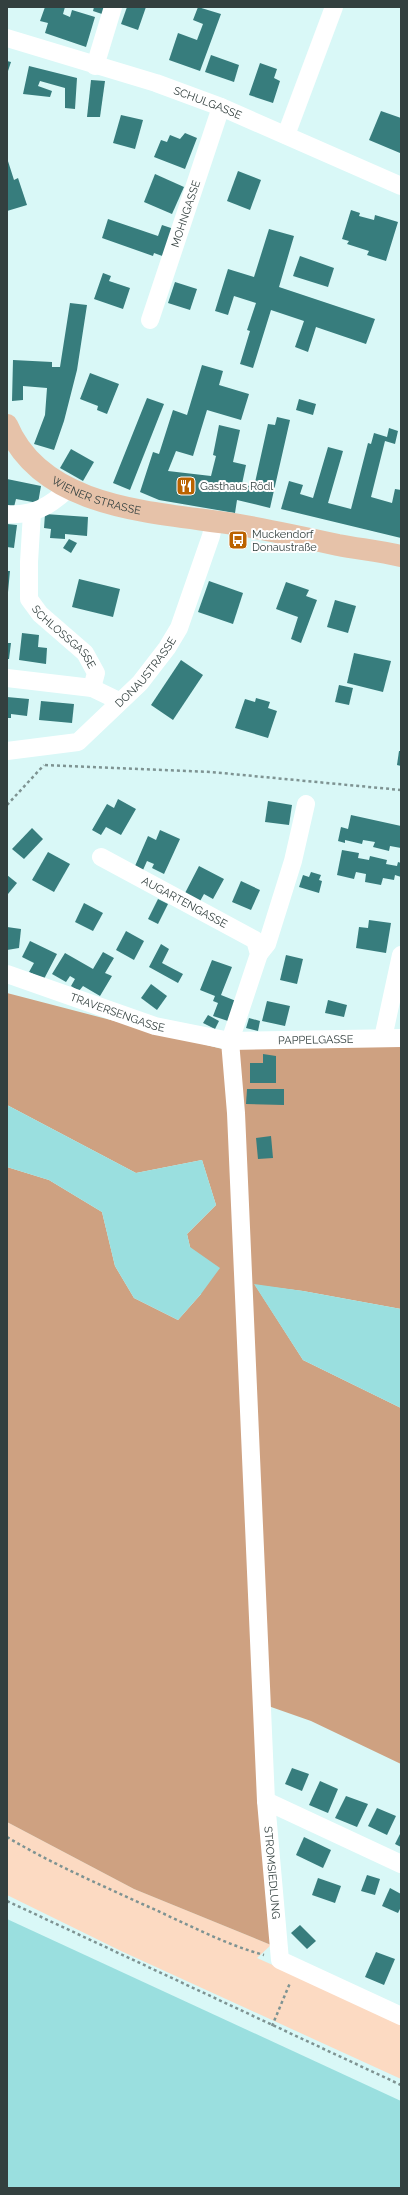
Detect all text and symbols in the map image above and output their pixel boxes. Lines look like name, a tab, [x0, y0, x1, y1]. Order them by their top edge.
street label: SCHULGASSE	[172, 84, 244, 122]
street label: MOHNGASSE	[168, 178, 203, 249]
street label: WIENER STRASSE	[49, 474, 142, 517]
restaurant icon: Gasthaus Rödl	[175, 475, 197, 497]
place label: Gasthaus Rödl	[200, 480, 273, 493]
place label: Muckendorf Donaustraße	[252, 528, 317, 554]
bus stop icon: Muckendorf Donaustraße	[227, 529, 249, 551]
street label: SCHLOSSGASSE	[29, 603, 99, 671]
street label: DONAUSTRASSE	[112, 634, 179, 710]
street label: AUGARTENGASSE	[140, 874, 230, 930]
street label: TRAVERSENGASSE	[68, 990, 166, 1034]
street label: PAPPELGASSE	[278, 1032, 354, 1047]
street label: STROMSIEDLUNG	[262, 1826, 283, 1920]

